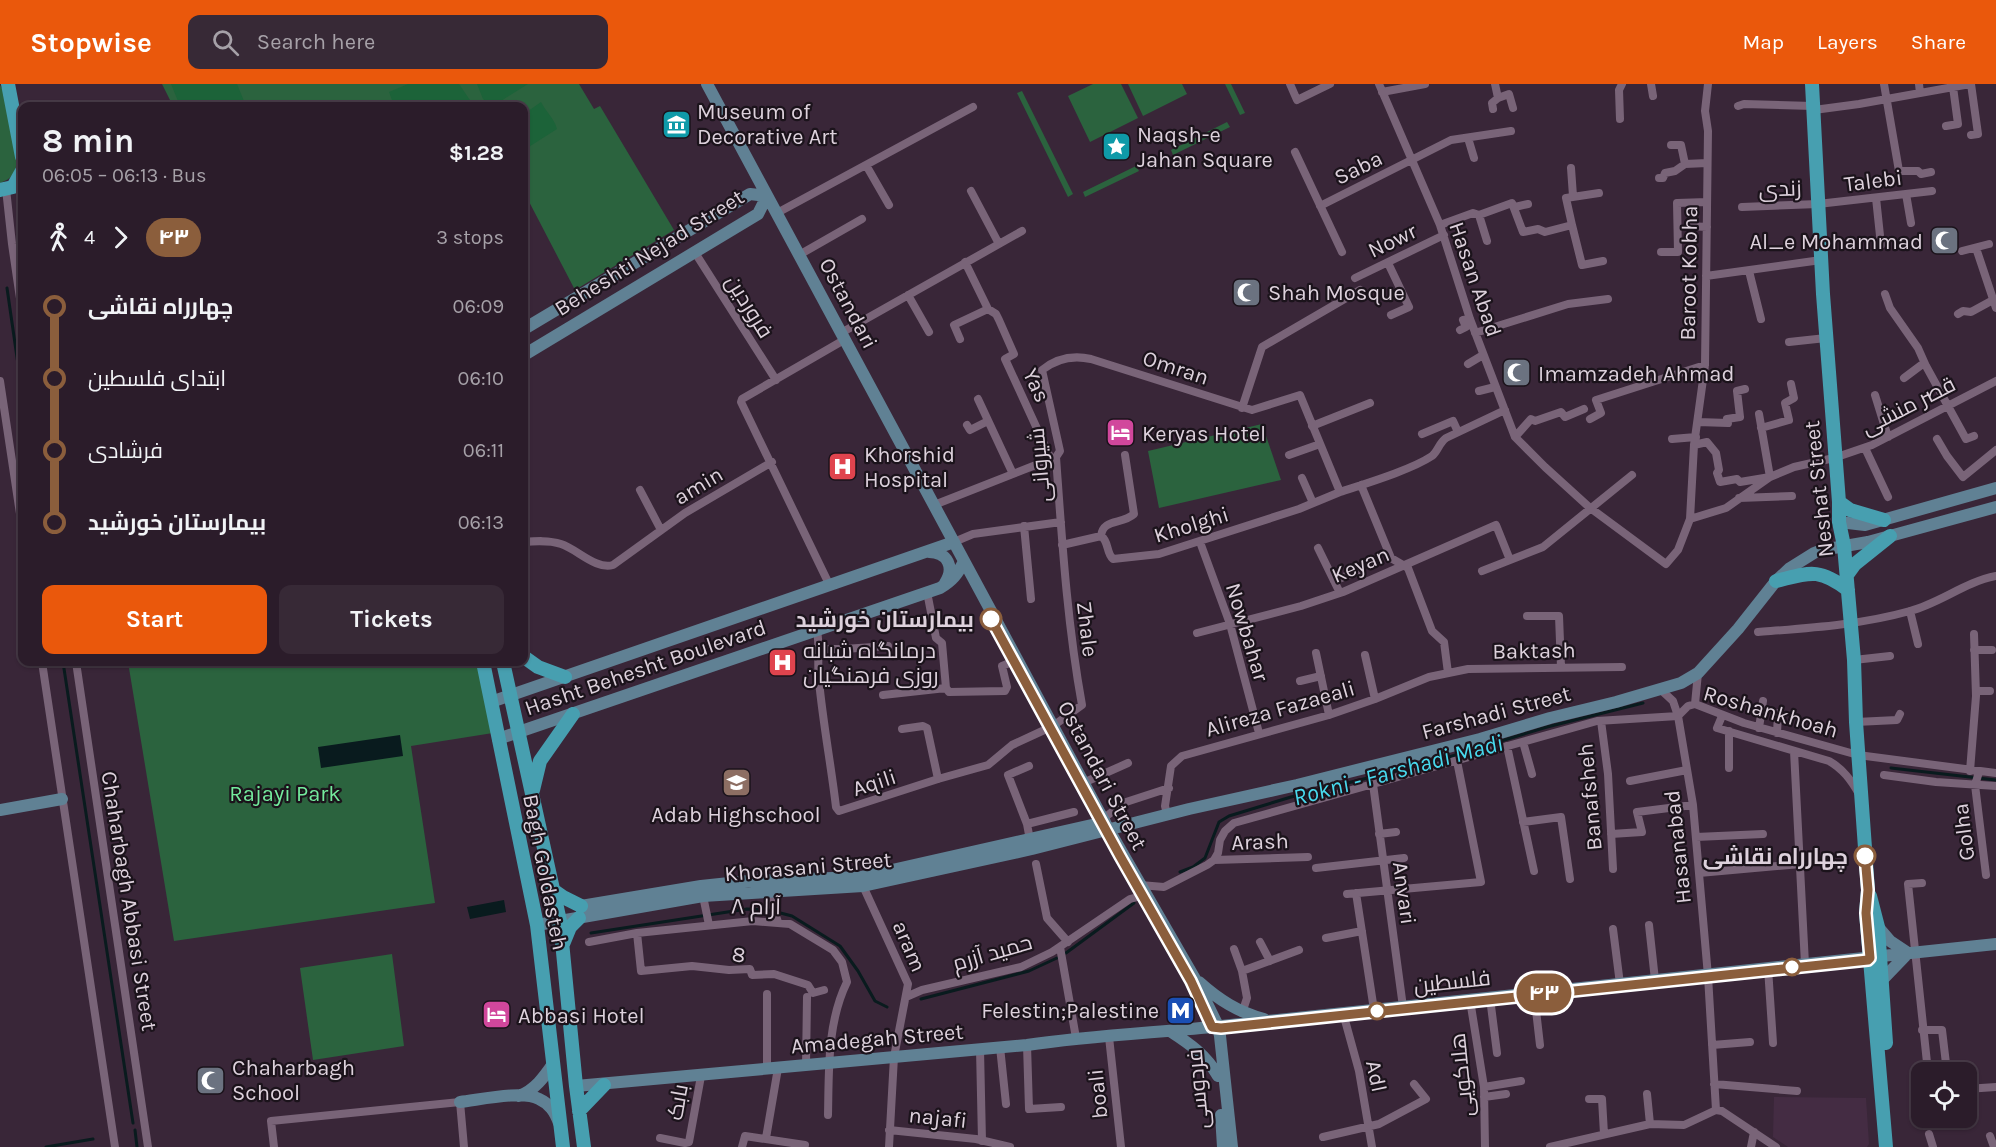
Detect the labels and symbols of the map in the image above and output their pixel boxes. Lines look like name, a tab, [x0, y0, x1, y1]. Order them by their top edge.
place label: Museum of Decorative Art	[697, 99, 838, 150]
museum icon: Museum of Decorative Art	[660, 108, 692, 140]
place label: Naqsh-e Jahan Square	[1137, 122, 1273, 173]
place icon: Naqsh-e Jahan Square	[1100, 131, 1132, 163]
street label: Saba	[1330, 145, 1387, 191]
street label: Talebi	[1843, 165, 1904, 197]
street label: زندی	[1758, 175, 1802, 203]
street label: Beheshti Nejad Street	[550, 184, 749, 322]
street label: Baroot Kobha	[1675, 205, 1703, 341]
street label: Nowr	[1364, 218, 1421, 264]
street label: Hasan Abad	[1443, 218, 1507, 340]
mosque icon: Al_e Mohammad	[1928, 225, 1960, 257]
place label: Al_e Mohammad	[1749, 229, 1923, 255]
street label: Ostandari	[813, 254, 883, 353]
street label: فروردین	[720, 270, 779, 343]
mosque icon: Shah Mosque	[1231, 276, 1263, 308]
place label: Shah Mosque	[1268, 280, 1405, 306]
street label: Omran	[1139, 345, 1212, 391]
mosque icon: Imamzadeh Ahmad	[1501, 357, 1533, 389]
place label: Imamzadeh Ahmad	[1538, 361, 1734, 387]
street label: Yas	[1017, 364, 1055, 407]
street label: قصر منشی	[1857, 371, 1960, 441]
hotel icon: Keryas Hotel	[1105, 417, 1137, 449]
street label: Neshat Street	[1799, 419, 1839, 558]
place label: Keryas Hotel	[1142, 421, 1266, 447]
street label: شیروانی	[1024, 427, 1056, 503]
place label: Khorshid Hospital	[864, 442, 955, 493]
hospital icon: Khorshid Hospital	[827, 451, 859, 483]
street label: amin	[669, 461, 728, 511]
street label: Kholghi	[1151, 501, 1232, 549]
street label: Keyan	[1328, 541, 1393, 589]
street label: Nowbahar	[1220, 580, 1274, 685]
street label: Zhale	[1071, 600, 1103, 658]
place label: بیمارستان خورشید	[796, 607, 974, 633]
marker: بیمارستان خورشید	[980, 608, 1002, 630]
street label: Hasht Behesht Boulevard	[521, 614, 769, 722]
street label: Baktash	[1492, 637, 1576, 665]
place label: درمانگاه شبانه روزی فرهنگیان	[803, 638, 939, 689]
hospital icon: درمانگاه شبانه روزی فرهنگیان	[766, 647, 798, 679]
street label: Alireza Fazaeali	[1203, 675, 1358, 743]
street label: Roshankhoah	[1700, 680, 1841, 744]
street label: Farshadi Street	[1419, 681, 1574, 745]
street label: Ostandari Street	[1052, 697, 1152, 854]
water label: Rokni - Farshadi Madi	[1290, 728, 1506, 812]
street label: Banafsheh	[1572, 742, 1608, 852]
street label: Aqili	[849, 764, 900, 802]
school or university icon: Adab Highschool	[720, 766, 752, 798]
street label: Chaharbagh Abbasi Street	[96, 769, 162, 1033]
park label: Rajayi Park	[229, 781, 341, 807]
street label: Hasanabad	[1659, 789, 1697, 905]
street label: Bagh Goldasteh	[517, 792, 573, 953]
place label: Adab Highschool	[651, 802, 821, 828]
street label: Golha	[1948, 802, 1980, 862]
street label: Arash	[1231, 828, 1289, 856]
place label: چهارراه نقاشی	[1703, 844, 1848, 872]
marker: چهارراه نقاشی	[1854, 845, 1876, 867]
street label: Khorasani Street	[723, 847, 893, 887]
street label: Anvari	[1387, 860, 1421, 926]
street label: ۸ آرام	[731, 894, 781, 922]
street label: aram	[887, 917, 931, 976]
street label: حمید آزرم	[949, 929, 1036, 979]
street label: 8	[730, 941, 748, 969]
unlabelled marker	[1783, 958, 1801, 976]
street label: فلسطین	[1412, 965, 1492, 999]
line badge: ۴۳	[1517, 974, 1571, 1012]
metro station icon: Felestin;Palestine	[1164, 994, 1196, 1026]
place label: Felestin;Palestine	[981, 998, 1159, 1024]
hotel icon: Abbasi Hotel	[481, 999, 513, 1031]
unlabelled marker	[1368, 1002, 1386, 1020]
place label: Abbasi Hotel	[518, 1003, 645, 1029]
street label: Amadegah Street	[790, 1019, 964, 1059]
street label: هلاکویی	[1445, 1032, 1479, 1118]
street label: فردوسی	[1182, 1048, 1214, 1130]
place label: Chaharbagh School	[232, 1055, 355, 1106]
street label: Adl	[1360, 1058, 1392, 1094]
mosque icon: Chaharbagh School	[195, 1064, 227, 1096]
street label: boali	[1082, 1068, 1114, 1120]
street label: بابک	[662, 1082, 694, 1122]
street label: najafi	[907, 1102, 968, 1134]

